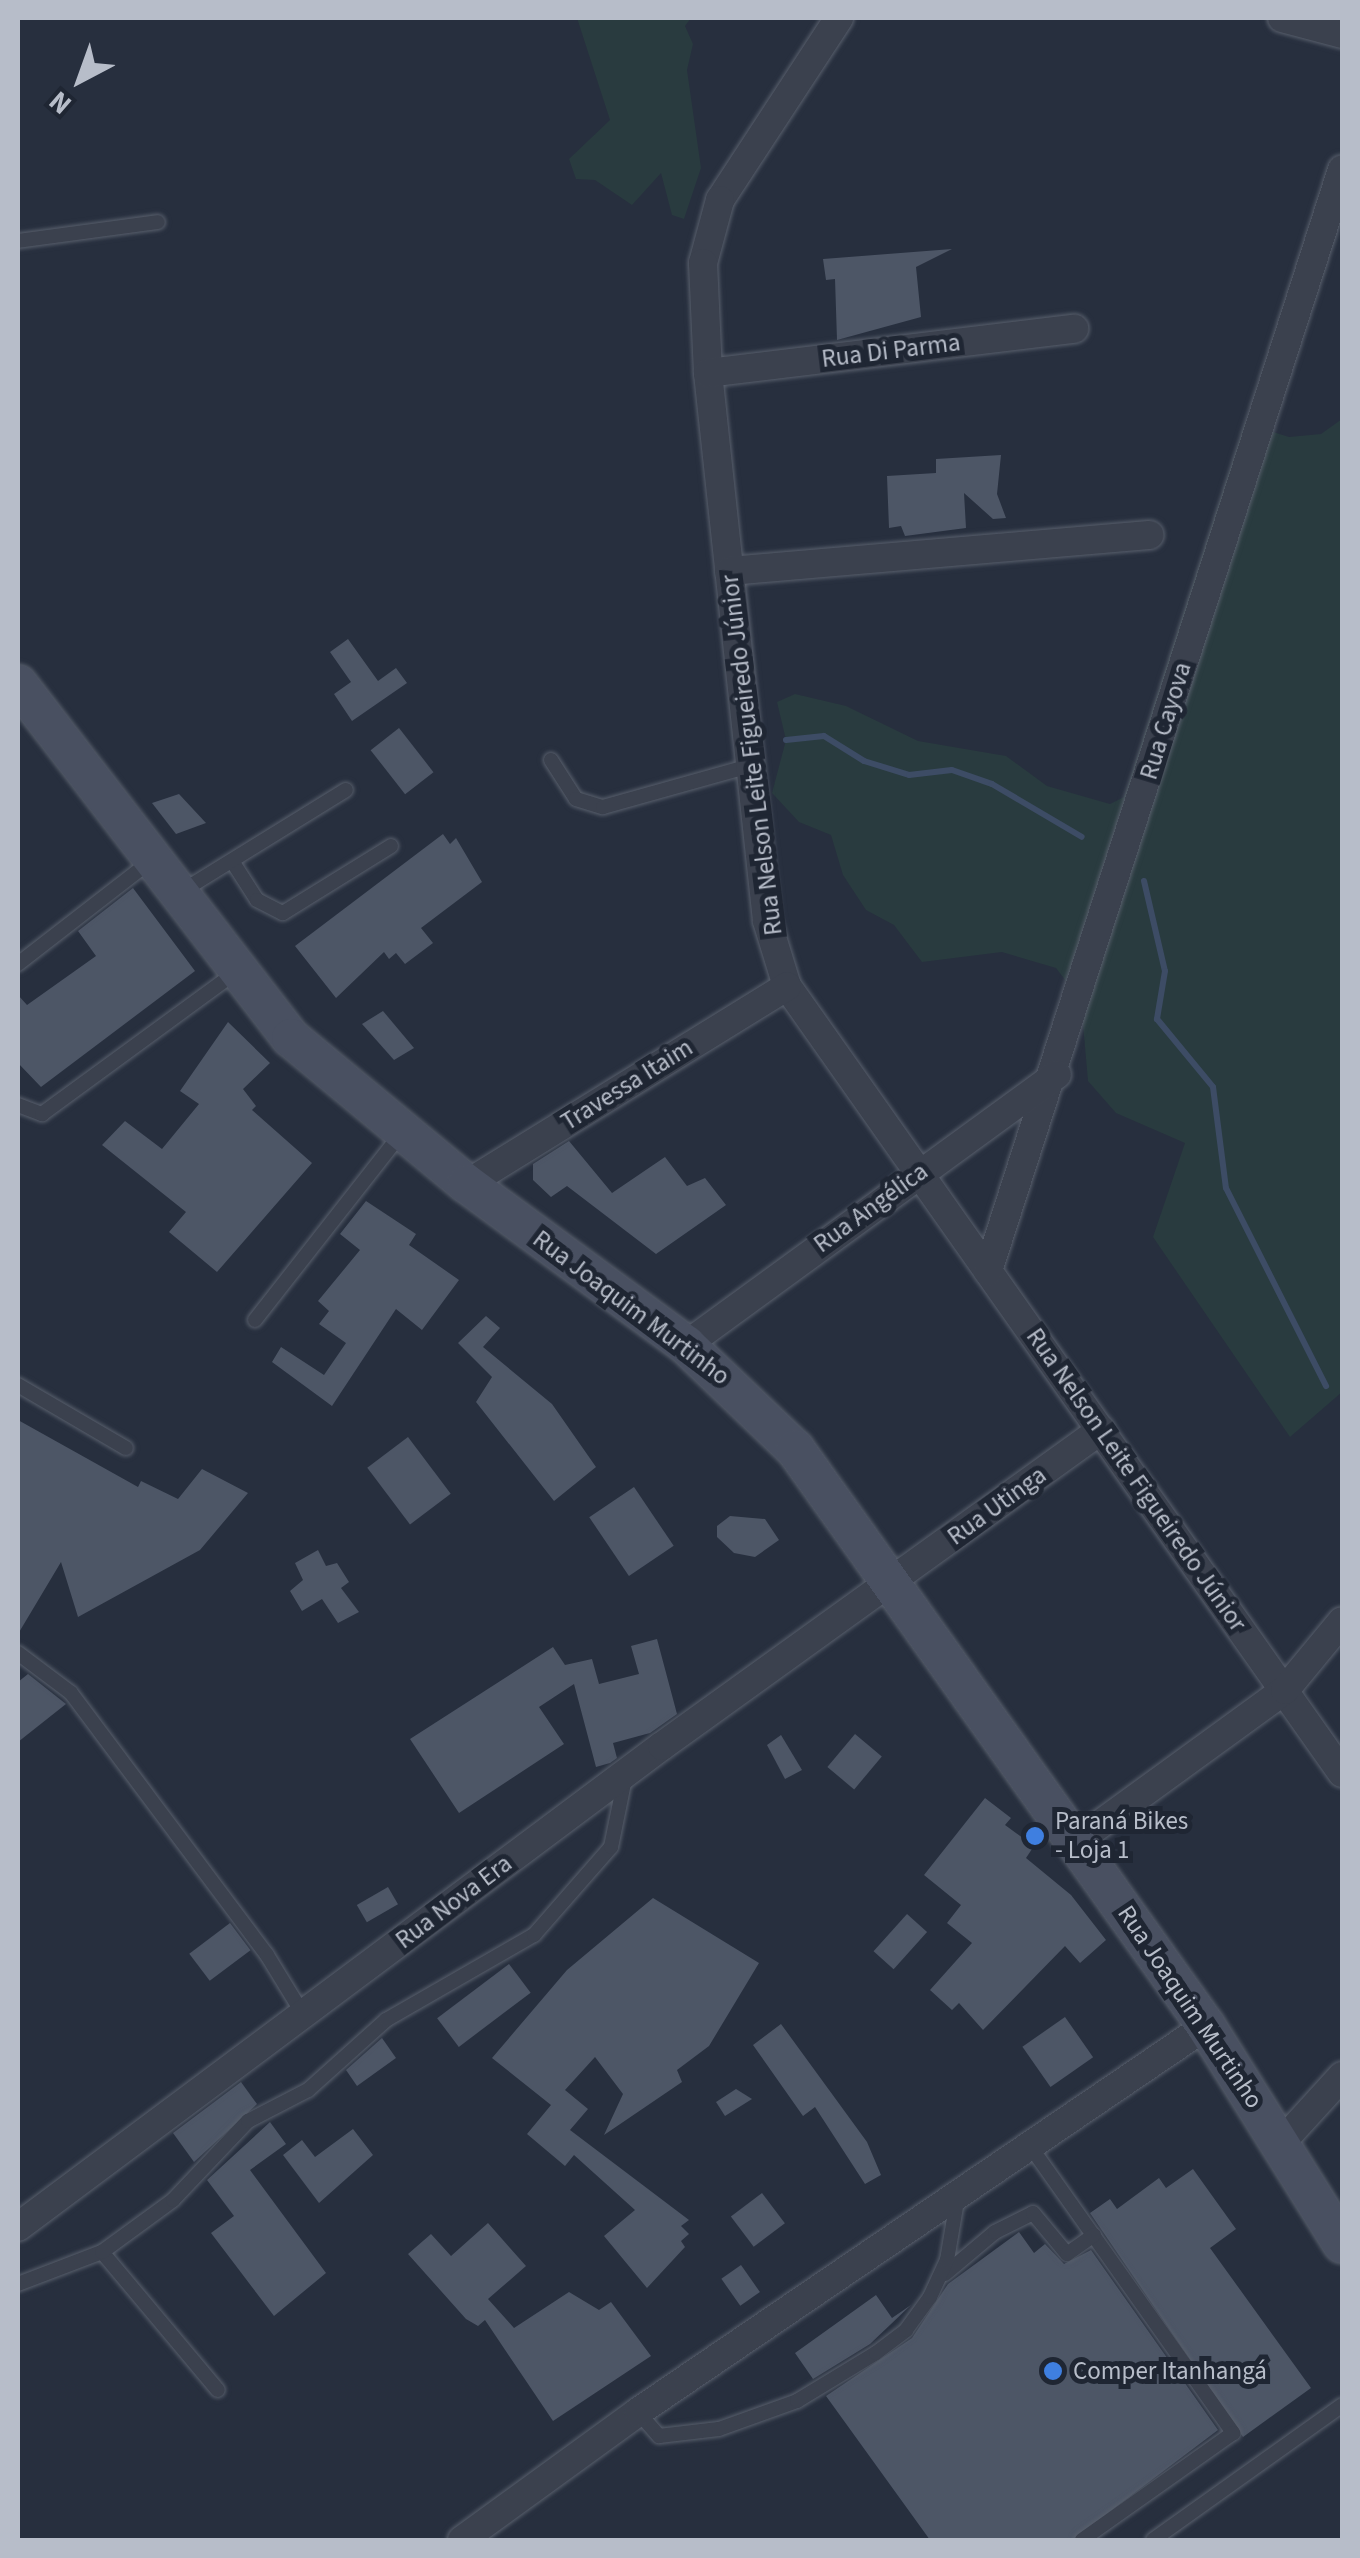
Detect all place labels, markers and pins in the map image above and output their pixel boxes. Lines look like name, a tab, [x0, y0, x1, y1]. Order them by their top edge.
place label: Paraná Bikes - Loja 1	[1055, 1807, 1188, 1866]
marker: Paraná Bikes - Loja 1	[1024, 1825, 1046, 1847]
place label: Comper Itanhangá	[1073, 2356, 1267, 2386]
marker: Comper Itanhangá	[1042, 2360, 1064, 2382]

